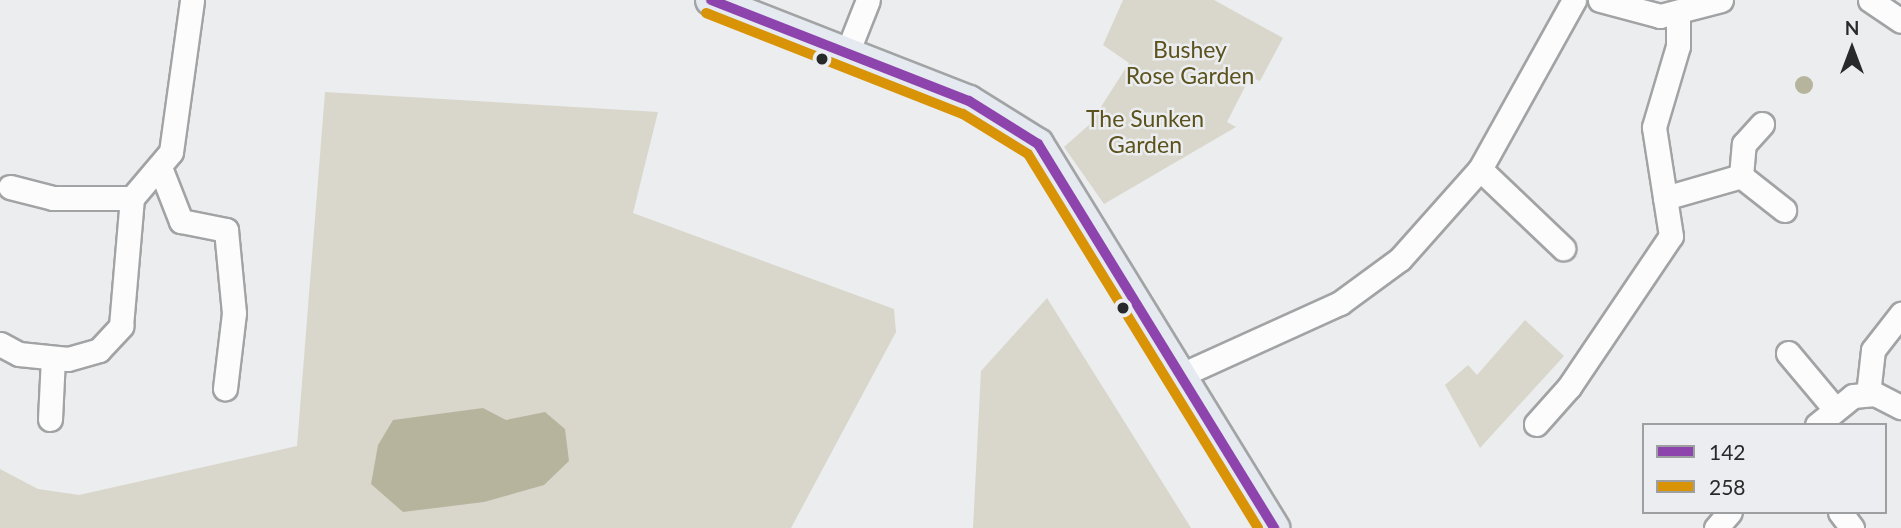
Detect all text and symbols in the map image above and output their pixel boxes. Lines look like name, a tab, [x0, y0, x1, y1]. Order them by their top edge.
north arrow	[1817, 14, 1887, 84]
text: N	[1845, 16, 1859, 39]
park label: Bushey Rose Garden	[1126, 35, 1254, 89]
unlabelled marker	[815, 52, 829, 66]
park label: The Sunken Garden	[1086, 104, 1204, 158]
unlabelled marker	[1116, 301, 1130, 315]
legend	[1642, 423, 1887, 514]
text: 142	[1709, 439, 1746, 464]
text: 258	[1709, 474, 1746, 499]

